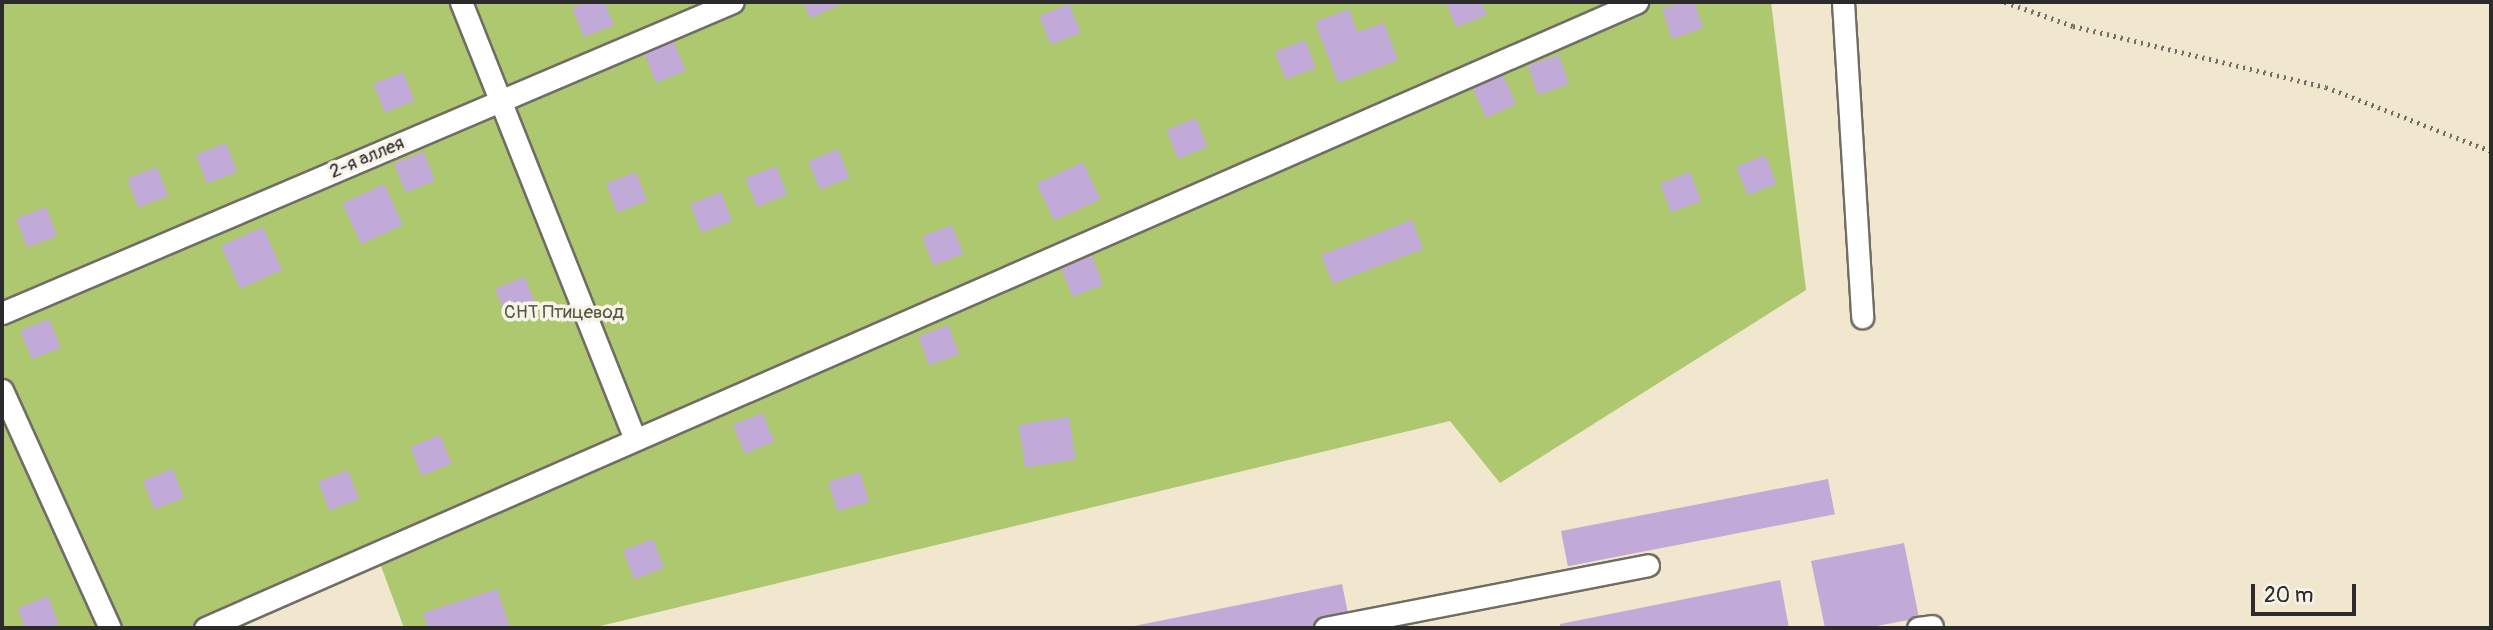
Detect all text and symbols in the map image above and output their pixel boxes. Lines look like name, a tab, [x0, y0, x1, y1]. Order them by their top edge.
street label: 2-я аллея	[326, 132, 408, 184]
park label: СНТ Птицевод	[504, 302, 624, 324]
scale bar	[2255, 570, 2360, 614]
text: 20 m	[2264, 582, 2313, 609]

